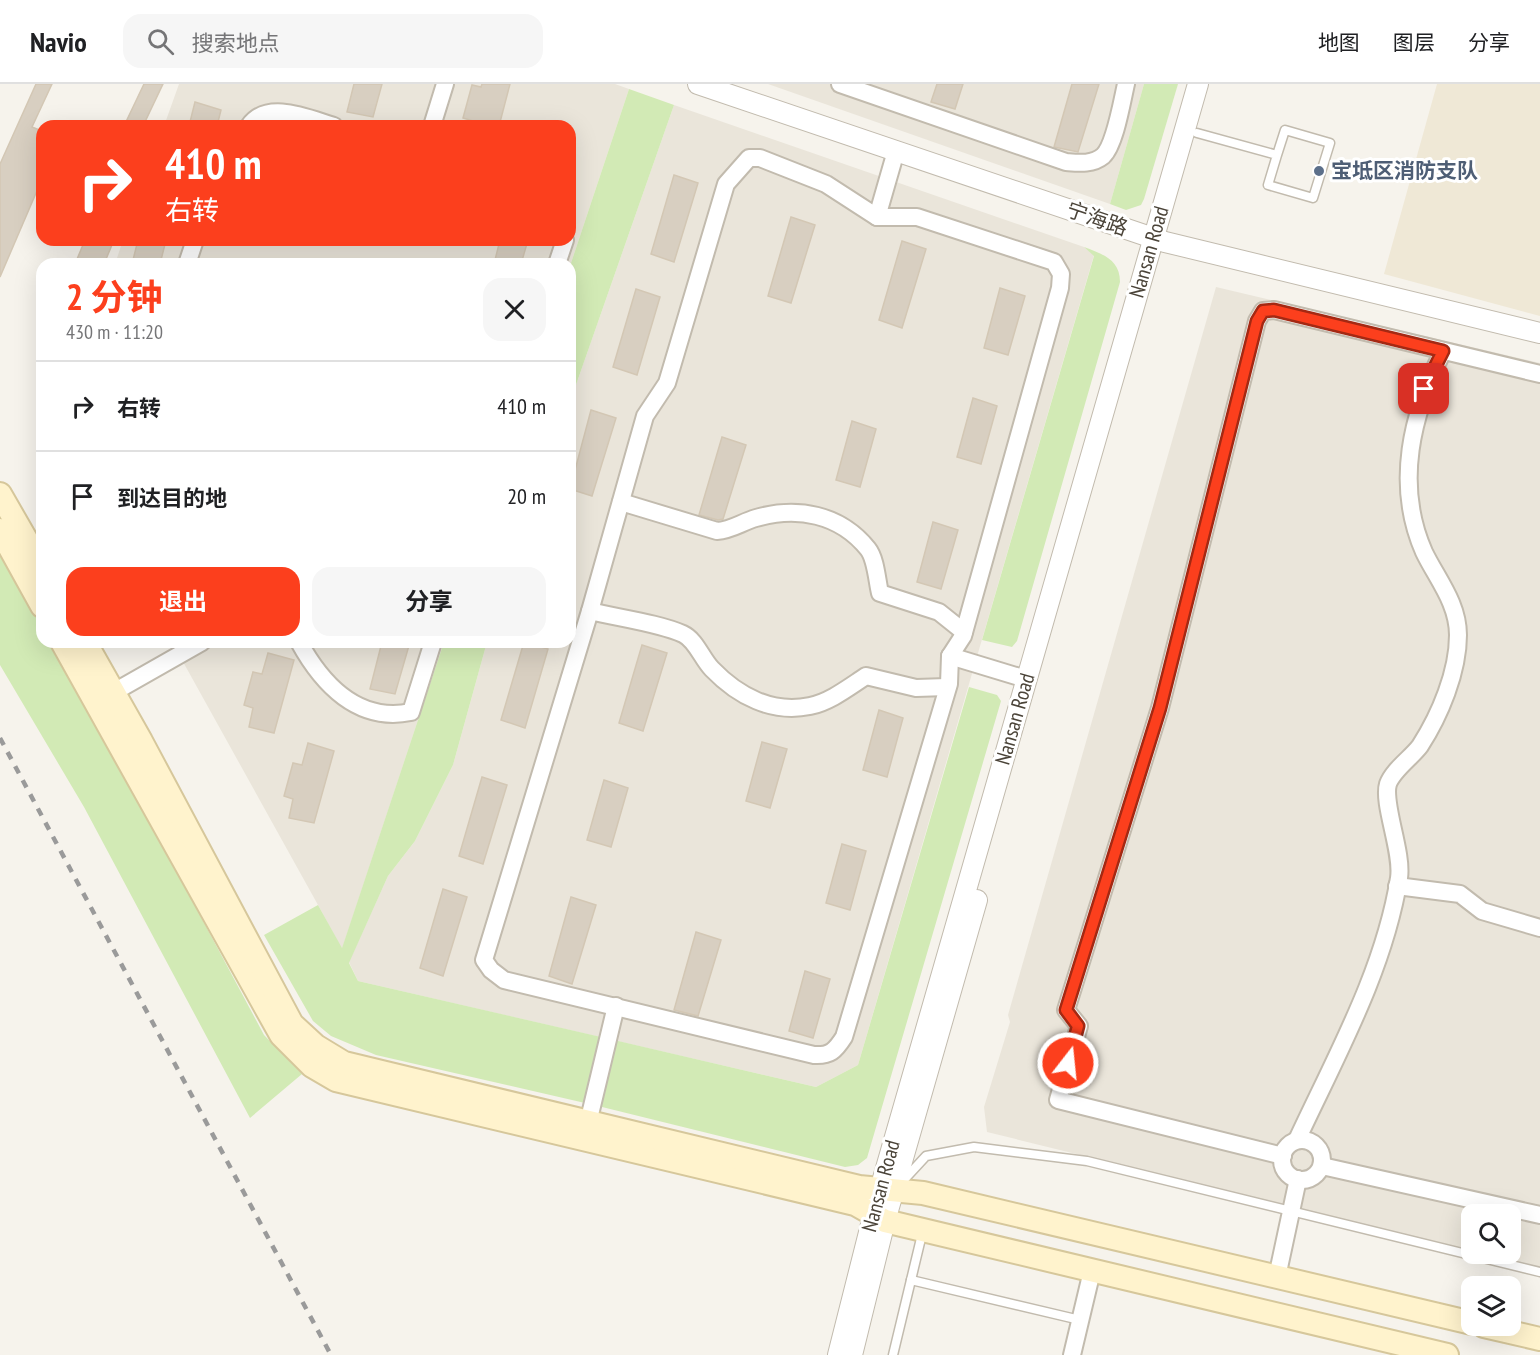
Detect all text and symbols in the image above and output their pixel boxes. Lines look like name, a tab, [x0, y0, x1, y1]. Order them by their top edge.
search box	[123, 14, 543, 68]
text: Navio	[30, 23, 87, 60]
icon: search	[144, 25, 177, 58]
text: 搜索地点	[192, 29, 280, 57]
text: 地图	[1318, 29, 1360, 56]
text: 图层	[1393, 29, 1435, 56]
text: 分享	[1468, 29, 1510, 56]
text: 410 m	[165, 136, 262, 191]
icon: right	[66, 144, 144, 222]
place label: 宝坻区消防支队	[1331, 157, 1478, 184]
marker: 宝坻区消防支队	[1312, 164, 1326, 178]
text: 右转	[165, 193, 219, 227]
street label: 宁海路	[1063, 196, 1131, 242]
street label: Nansan Road	[1123, 203, 1174, 301]
text: 2 分钟	[66, 273, 163, 320]
button: close	[483, 278, 546, 341]
text: 430 m · 11:20	[66, 319, 163, 345]
pin	[1398, 363, 1449, 414]
icon: arrive	[1407, 372, 1440, 405]
icon: right	[66, 390, 99, 423]
text: 410 m	[497, 392, 546, 420]
text: 右转	[117, 394, 161, 422]
icon: arrive	[66, 480, 99, 513]
text: 20 m	[507, 482, 546, 510]
text: 到达目的地	[117, 484, 227, 512]
button: 退出	[66, 567, 300, 636]
button: 分享	[312, 567, 546, 636]
street label: Nansan Road	[989, 670, 1040, 768]
position arrow	[1036, 1031, 1100, 1095]
street label: Nansan Road	[855, 1137, 906, 1235]
map controls	[1461, 1204, 1521, 1336]
button: search	[1461, 1204, 1521, 1264]
button: layers	[1461, 1276, 1521, 1336]

